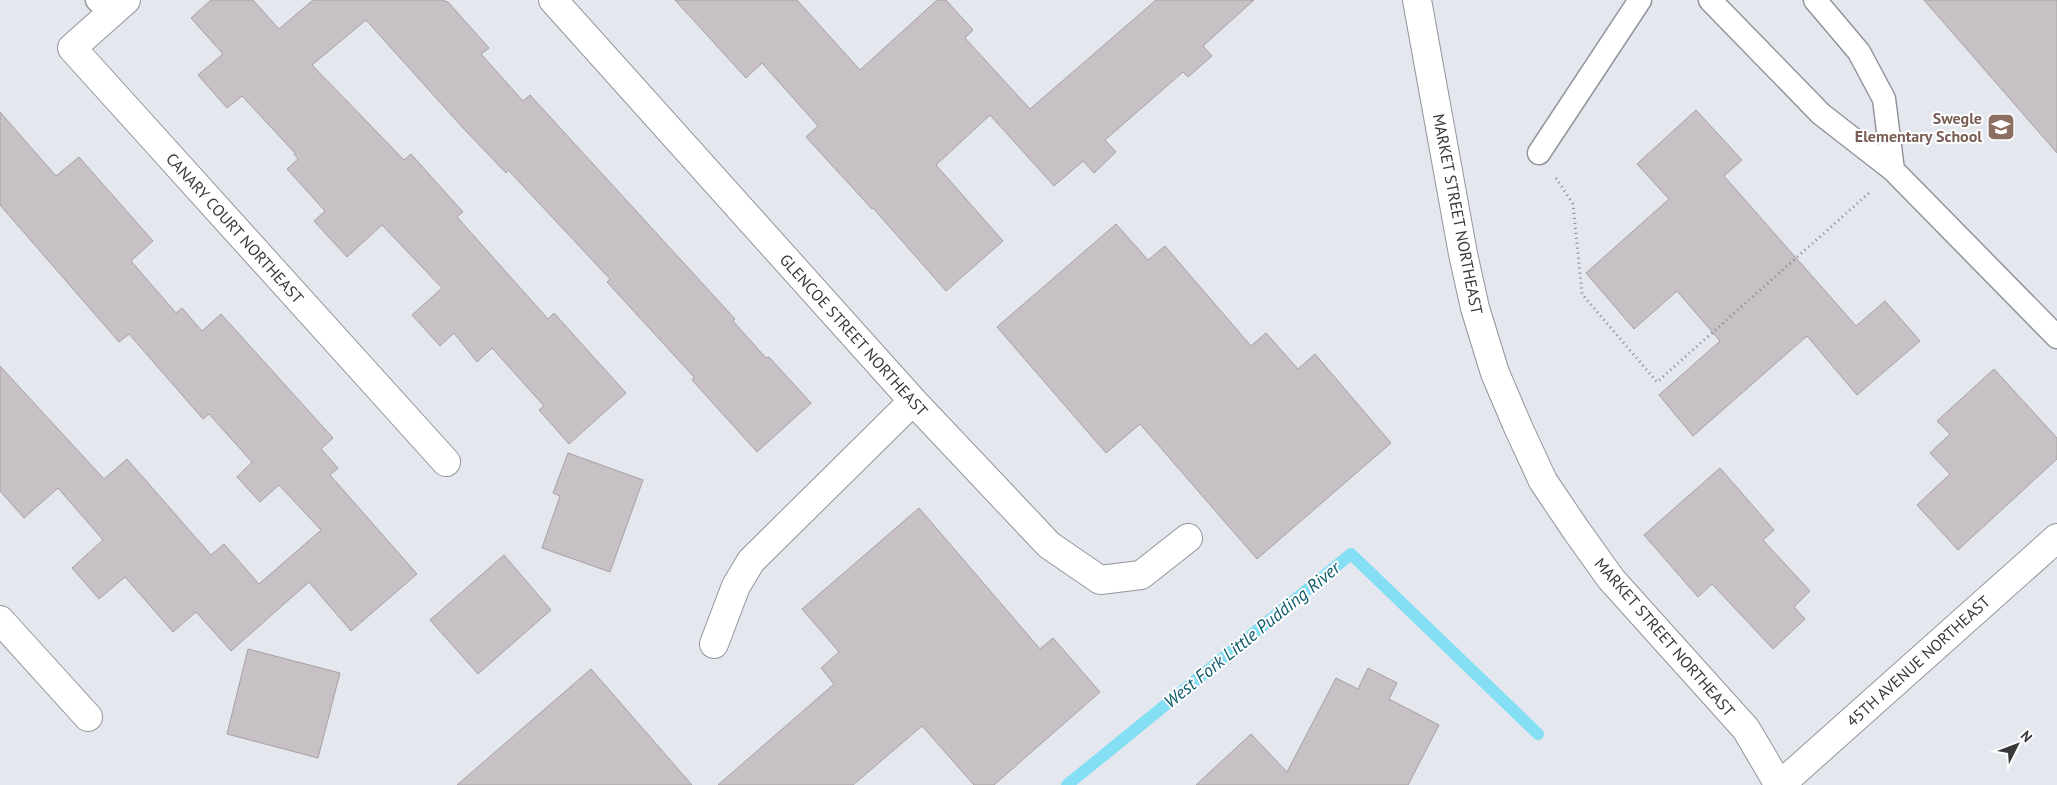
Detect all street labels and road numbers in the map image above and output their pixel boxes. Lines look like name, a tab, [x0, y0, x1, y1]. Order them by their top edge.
street label: MARKET STREET NORTHEAST	[1429, 112, 1487, 316]
street label: CANARY COURT NORTHEAST	[162, 149, 308, 308]
street label: GLENCOE STREET NORTHEAST	[776, 250, 932, 420]
street label: MARKET STREET NORTHEAST	[1590, 553, 1740, 721]
street label: 45TH AVENUE NORTHEAST	[1842, 591, 1994, 731]

